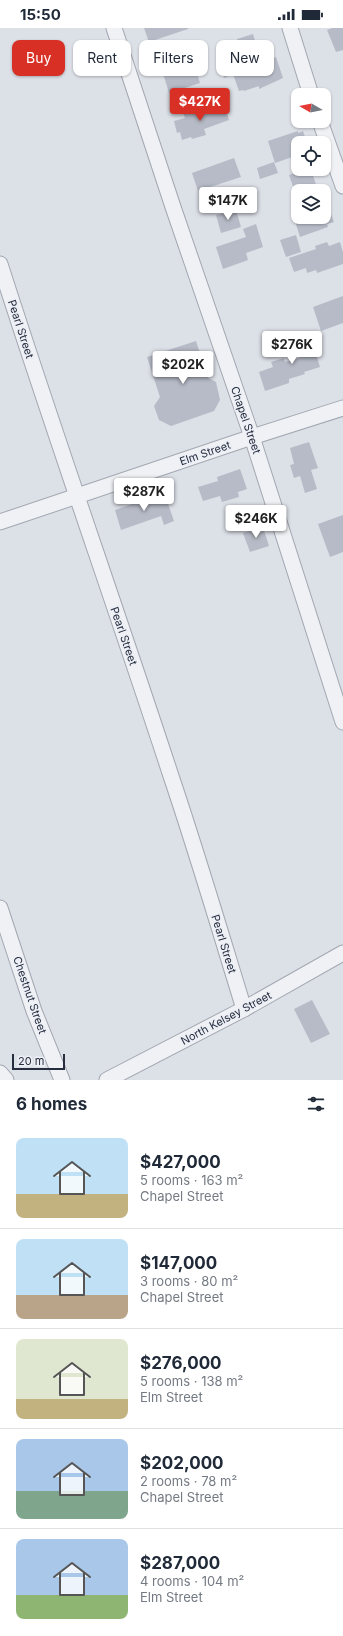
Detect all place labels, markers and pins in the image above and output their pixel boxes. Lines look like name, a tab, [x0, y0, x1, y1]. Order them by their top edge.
pin: $427K	[172, 88, 228, 122]
pin: $147K	[200, 187, 256, 221]
pin: $276K	[264, 331, 320, 365]
pin: $202K	[155, 351, 211, 385]
pin: $287K	[116, 478, 172, 512]
pin: $246K	[228, 505, 284, 539]

